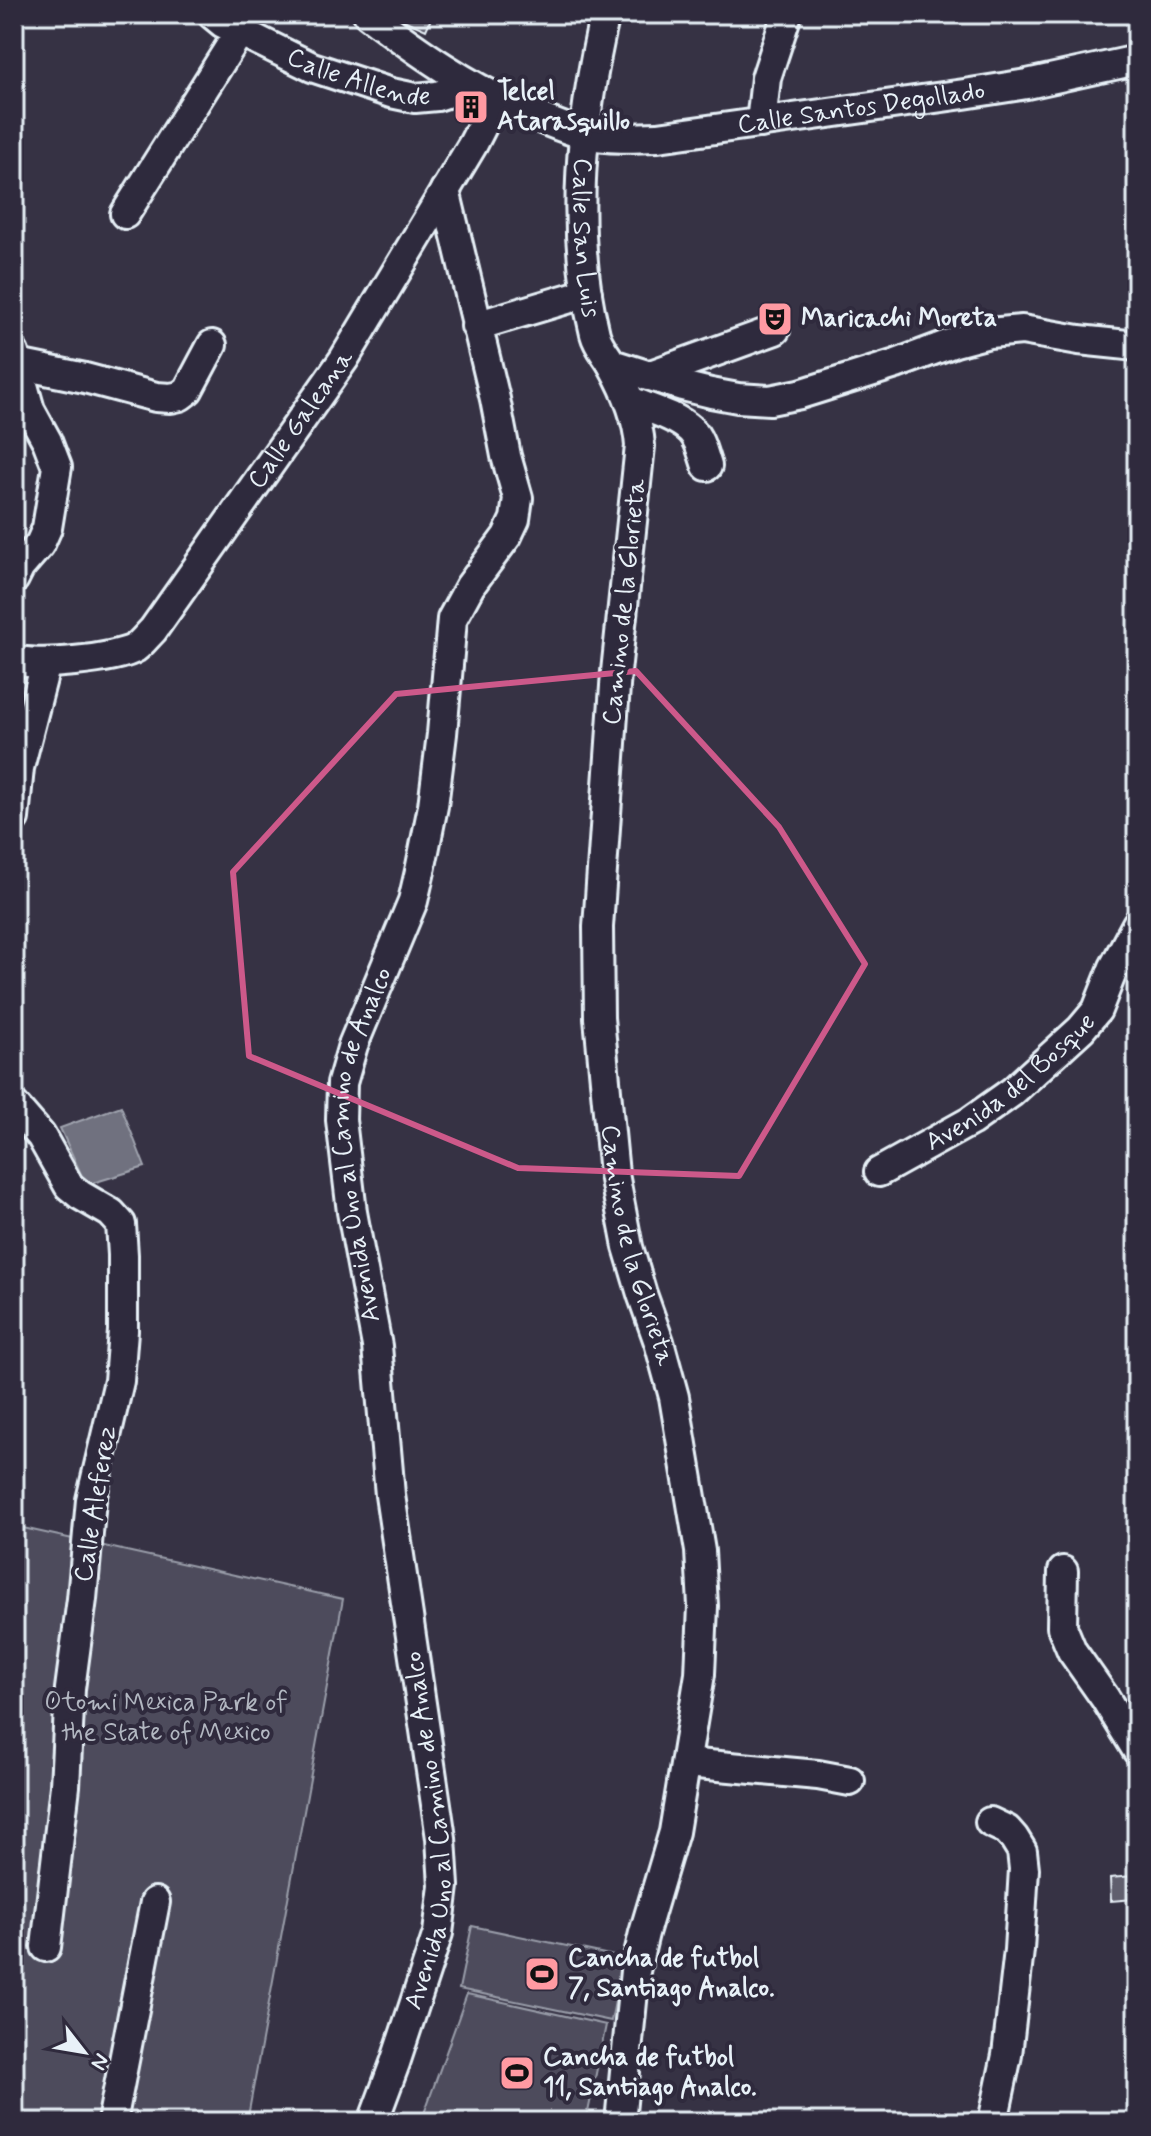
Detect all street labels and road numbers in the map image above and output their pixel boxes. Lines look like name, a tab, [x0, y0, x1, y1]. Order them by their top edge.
street label: Calle Allende	[281, 40, 432, 115]
street label: Calle Santos Degollado	[735, 74, 987, 143]
street label: Calle San Luis	[563, 157, 608, 321]
street label: Calle Galeana	[240, 343, 362, 496]
street label: Camino de la Glorieta	[595, 477, 655, 727]
street label: Avenida Uno al Camino de Analco	[324, 962, 400, 1325]
street label: Avenida del Bosque	[920, 1006, 1104, 1160]
street label: Camino de la Glorieta	[592, 1123, 682, 1370]
street label: Calle Aleferez	[67, 1423, 125, 1585]
street label: Avenida Uno al Camino de Analco	[393, 1645, 425, 2015]

